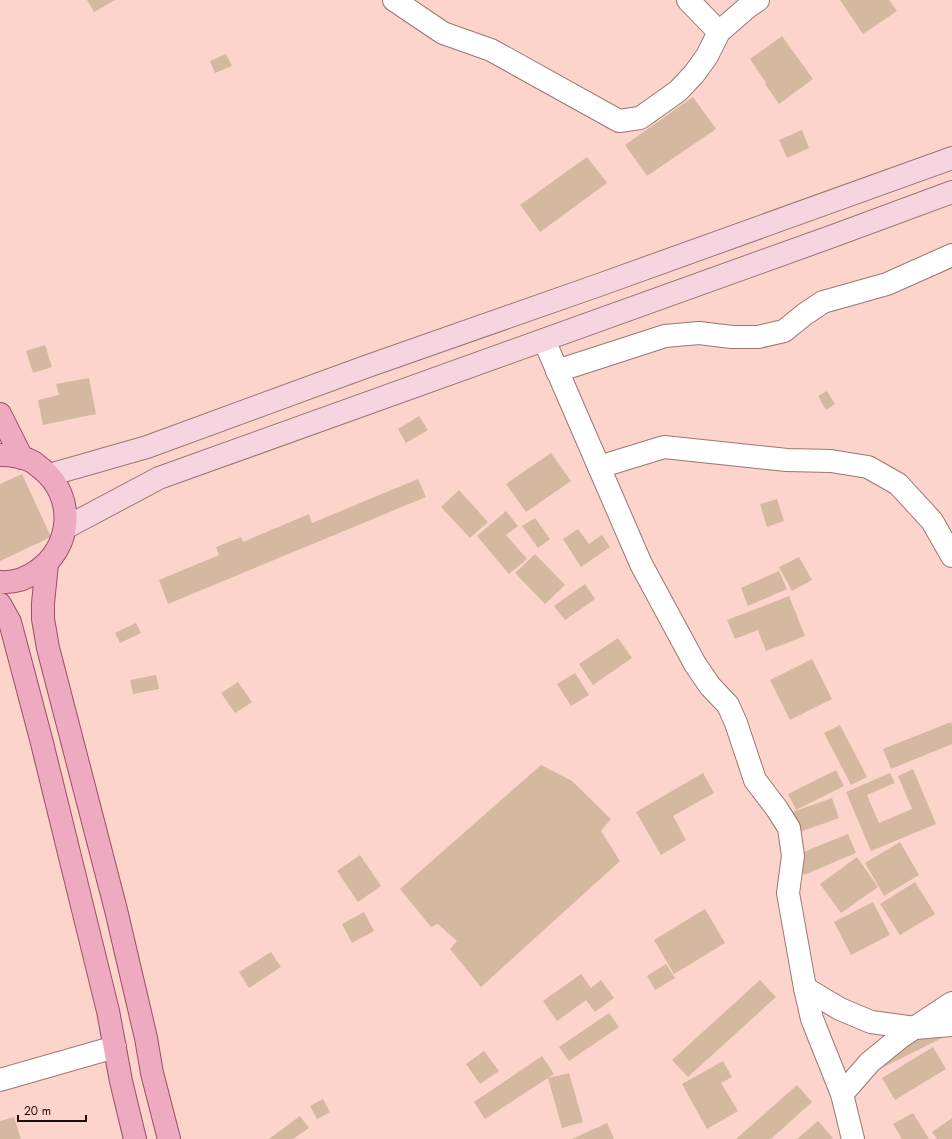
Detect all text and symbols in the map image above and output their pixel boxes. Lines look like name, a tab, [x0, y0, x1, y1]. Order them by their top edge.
scale bar	[18, 1097, 86, 1123]
text: 20 m	[24, 1102, 51, 1120]

